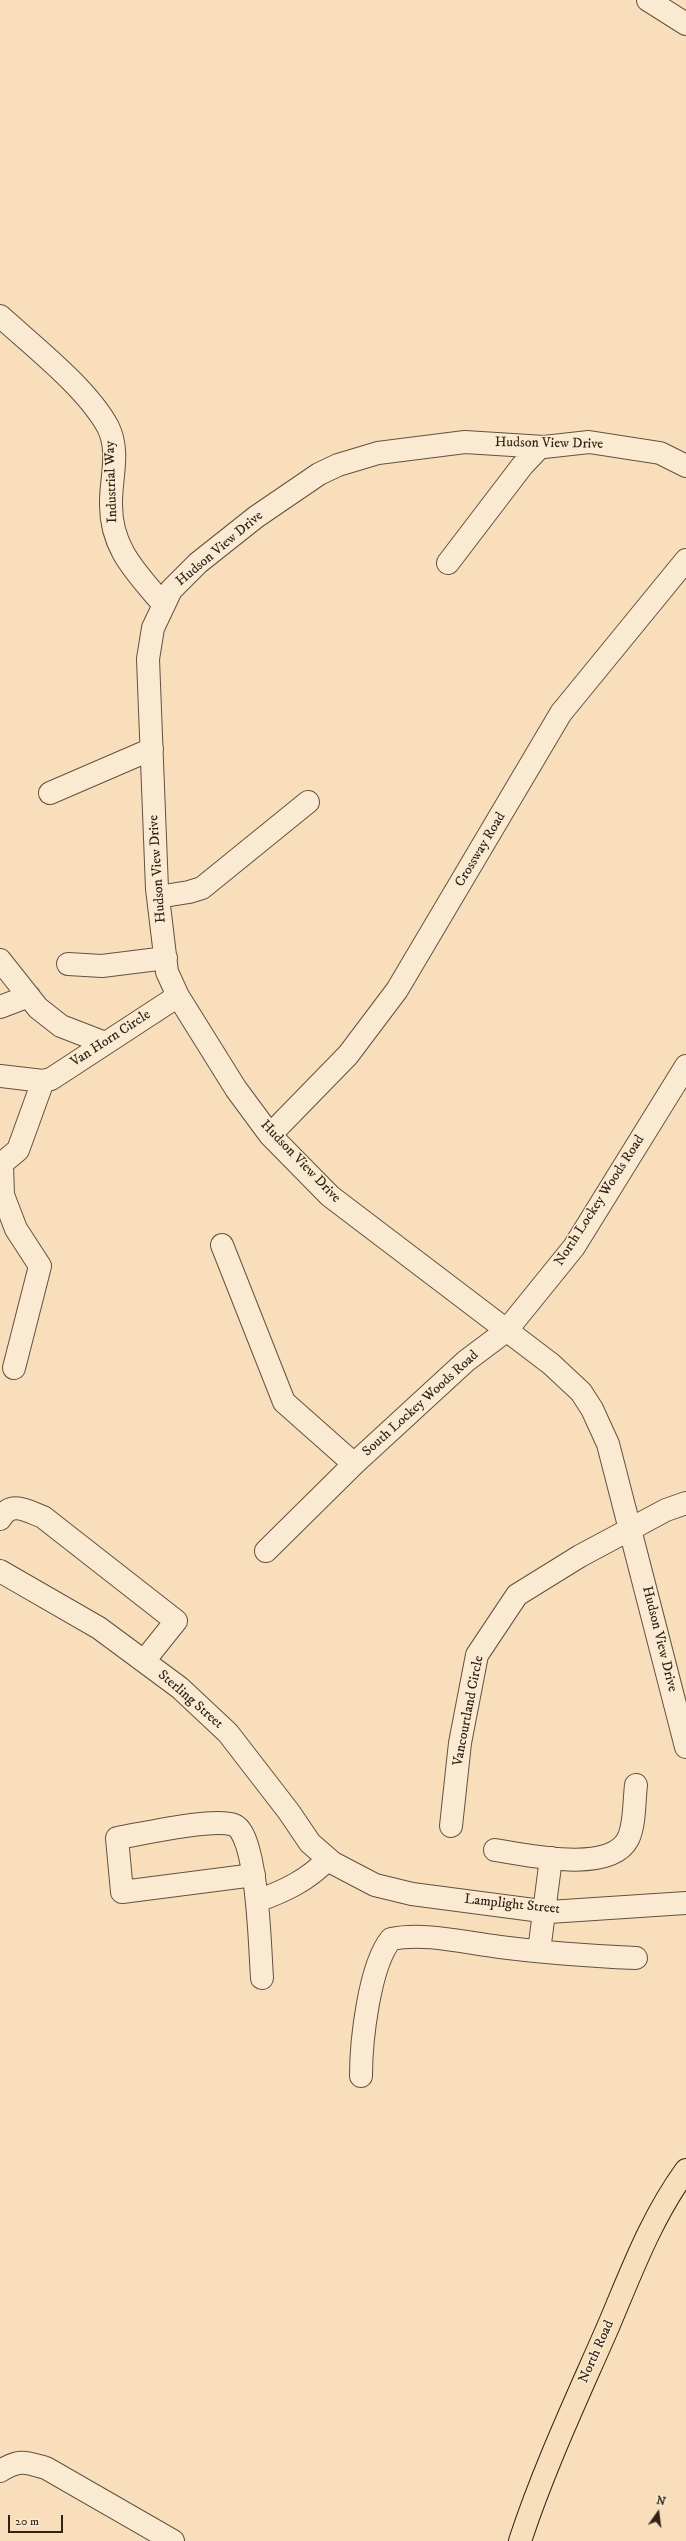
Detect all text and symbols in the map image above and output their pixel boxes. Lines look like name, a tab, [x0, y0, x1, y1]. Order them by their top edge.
street label: Hudson View Drive	[495, 435, 603, 453]
street label: Industrial Way	[102, 441, 122, 523]
street label: Hudson View Drive	[173, 508, 267, 590]
street label: Crossway Road	[452, 810, 510, 890]
street label: Hudson View Drive	[146, 814, 170, 924]
street label: Van Horn Circle	[68, 1007, 154, 1071]
street label: Hudson View Drive	[256, 1117, 344, 1207]
street label: North Lockey Woods Road	[551, 1132, 649, 1270]
street label: South Lockey Woods Road	[360, 1347, 482, 1461]
street label: Hudson View Drive	[638, 1584, 680, 1694]
street label: Vancourtland Circle	[450, 1654, 488, 1768]
street label: Sterling Street	[154, 1667, 226, 1733]
street label: Lamplight Street	[463, 1892, 561, 1918]
street label: North Road	[576, 2318, 618, 2386]
north arrow	[638, 2493, 678, 2533]
text: N	[655, 2493, 667, 2509]
scale bar	[10, 2507, 65, 2533]
text: 20 m	[15, 2514, 39, 2529]

